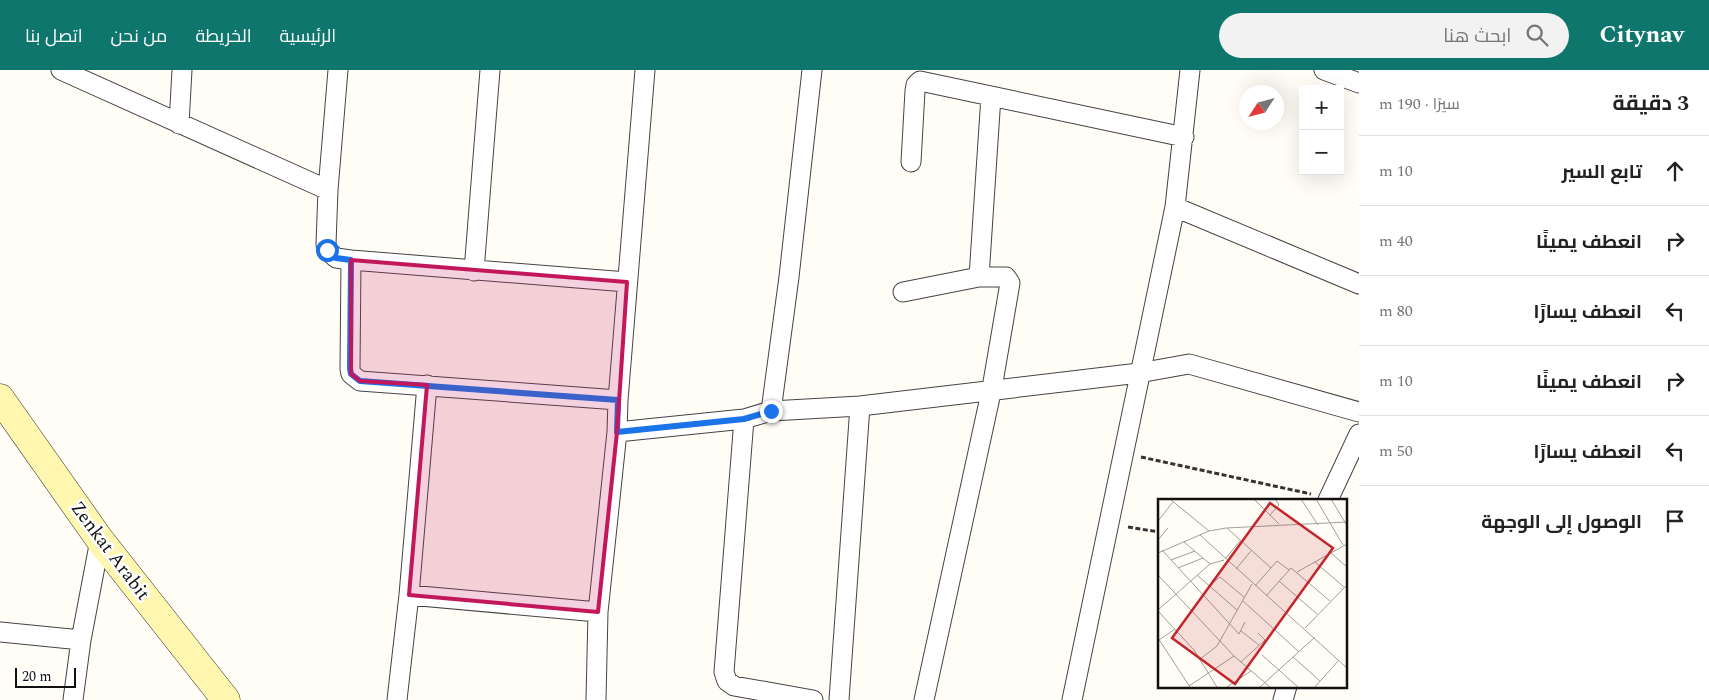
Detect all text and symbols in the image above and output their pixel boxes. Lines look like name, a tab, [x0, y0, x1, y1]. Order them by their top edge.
search box	[1219, 13, 1569, 58]
text: Citynav	[1599, 17, 1684, 53]
icon: search	[1523, 21, 1551, 49]
text: ابحث هنا	[1443, 22, 1511, 51]
text: اتصل بنا	[25, 23, 83, 50]
text: من نحن	[111, 23, 167, 50]
text: الخريطة	[195, 23, 252, 50]
text: الرئيسية	[280, 23, 336, 50]
north arrow	[1239, 85, 1284, 130]
map controls	[1299, 85, 1344, 175]
button: +	[1299, 85, 1344, 130]
text: 3 دقيقة	[1613, 88, 1689, 120]
text: سيرًا · 190 m	[1379, 92, 1460, 116]
button: −	[1299, 130, 1344, 175]
icon: ahead	[1661, 157, 1689, 185]
text: تابع السير	[1562, 158, 1642, 187]
text: 10 m	[1379, 159, 1413, 183]
icon: right	[1661, 227, 1689, 255]
text: انعطف يمينًا	[1536, 228, 1642, 257]
text: 40 m	[1379, 229, 1413, 253]
route start	[316, 239, 339, 262]
icon: left	[1661, 297, 1689, 325]
text: انعطف يسارًا	[1534, 298, 1642, 327]
text: 80 m	[1379, 299, 1413, 323]
icon: right	[1661, 367, 1689, 395]
text: انعطف يمينًا	[1536, 368, 1642, 397]
text: 10 m	[1379, 369, 1413, 393]
route end	[760, 400, 783, 423]
icon: left	[1661, 437, 1689, 465]
text: انعطف يسارًا	[1534, 438, 1642, 467]
text: 50 m	[1379, 439, 1413, 463]
street label: Zenkat Arabit	[63, 495, 157, 607]
inset map	[1158, 499, 1346, 688]
icon: arrive	[1661, 507, 1689, 535]
text: الوصول إلى الوجهة	[1481, 508, 1642, 537]
scale bar	[15, 665, 76, 688]
text: 20 m	[22, 666, 52, 687]

